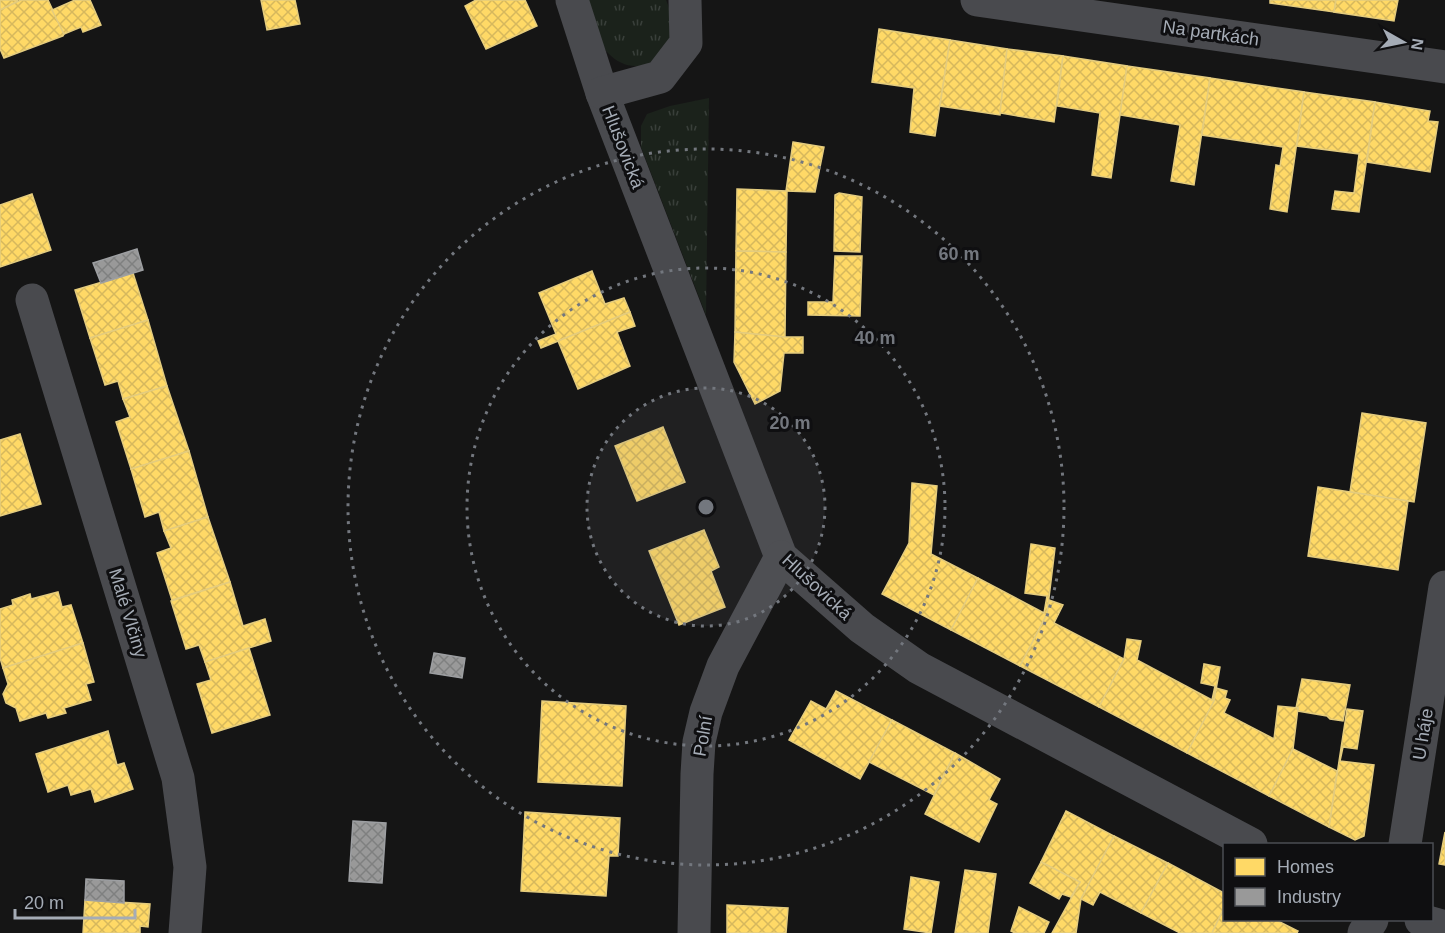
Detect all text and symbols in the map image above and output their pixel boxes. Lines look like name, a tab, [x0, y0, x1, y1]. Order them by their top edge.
north arrow	[1373, 12, 1433, 72]
street label: Na partkách	[1162, 16, 1260, 50]
text: N	[1408, 37, 1427, 51]
street label: Hlušovická	[598, 103, 648, 192]
text: 60 m	[938, 244, 980, 264]
text: 40 m	[854, 328, 896, 348]
text: 20 m	[769, 413, 811, 433]
centre of rings	[696, 497, 716, 517]
street label: Hlušovická	[778, 550, 856, 625]
street label: Malé Vlčiny	[105, 566, 151, 660]
street label: U háje	[1409, 707, 1437, 761]
street label: Polní	[690, 714, 716, 758]
legend	[1223, 843, 1433, 921]
text: Homes	[1277, 857, 1334, 877]
scale bar	[15, 882, 135, 920]
text: Industry	[1277, 887, 1341, 907]
text: 20 m	[24, 893, 64, 913]

